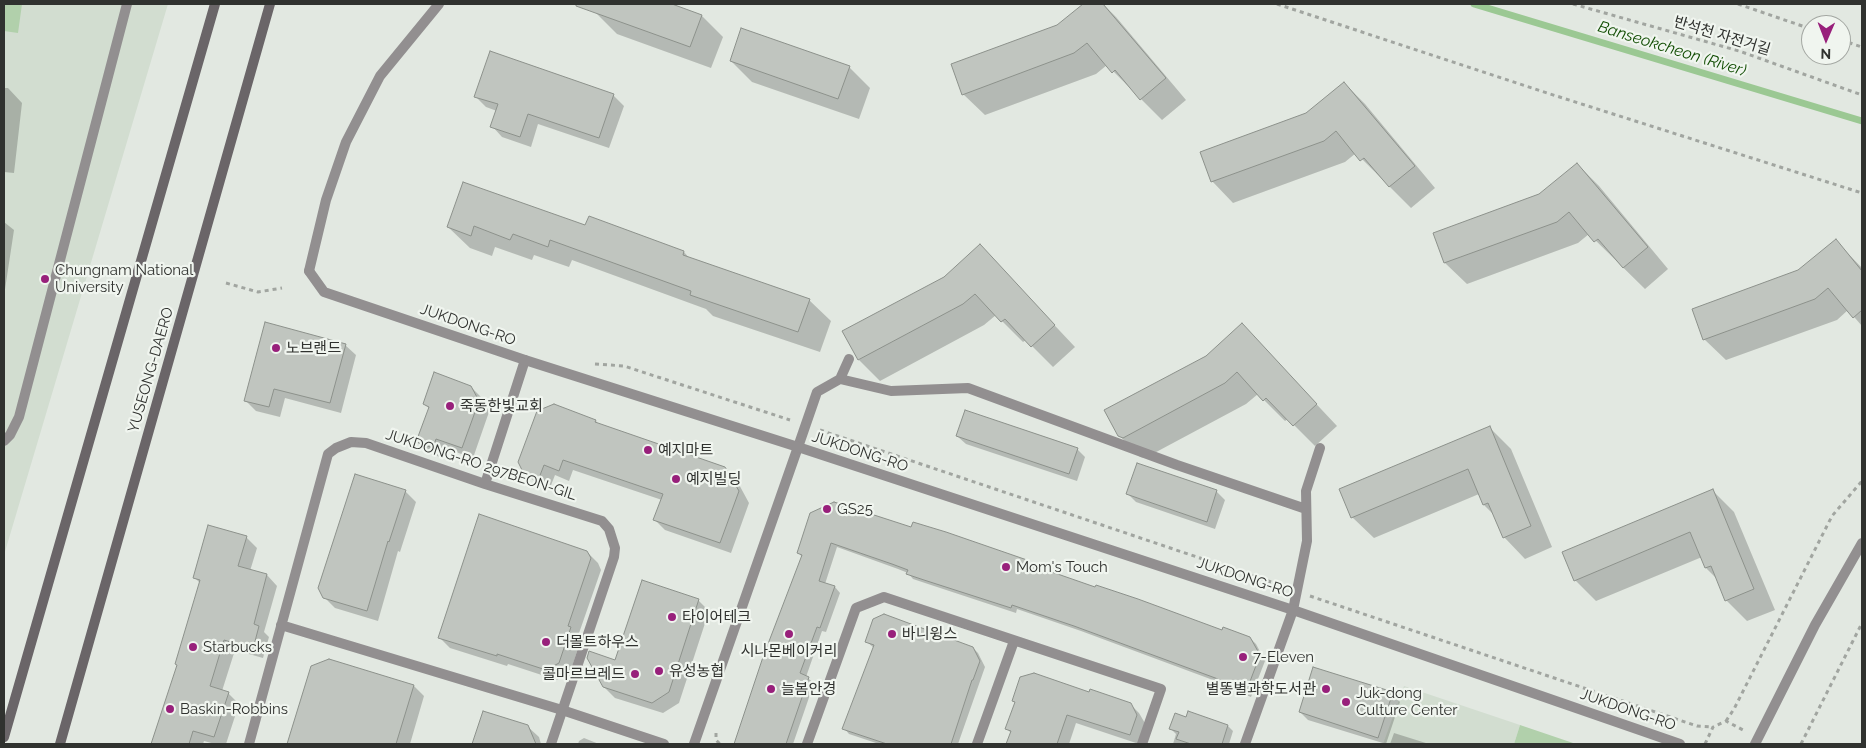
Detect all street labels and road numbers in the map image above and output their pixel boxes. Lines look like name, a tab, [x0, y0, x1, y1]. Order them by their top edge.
street label: 반석천 자전거길	[1671, 13, 1773, 59]
street label: JUKDONG-RO	[418, 300, 518, 350]
street label: YUSEONG-DAERO	[124, 305, 178, 435]
street label: JUKDONG-RO 297BEON-GIL	[383, 426, 579, 504]
street label: JUKDONG-RO	[810, 428, 910, 476]
street label: JUKDONG-RO	[1195, 554, 1295, 602]
street label: JUKDONG-RO	[1578, 685, 1678, 735]

